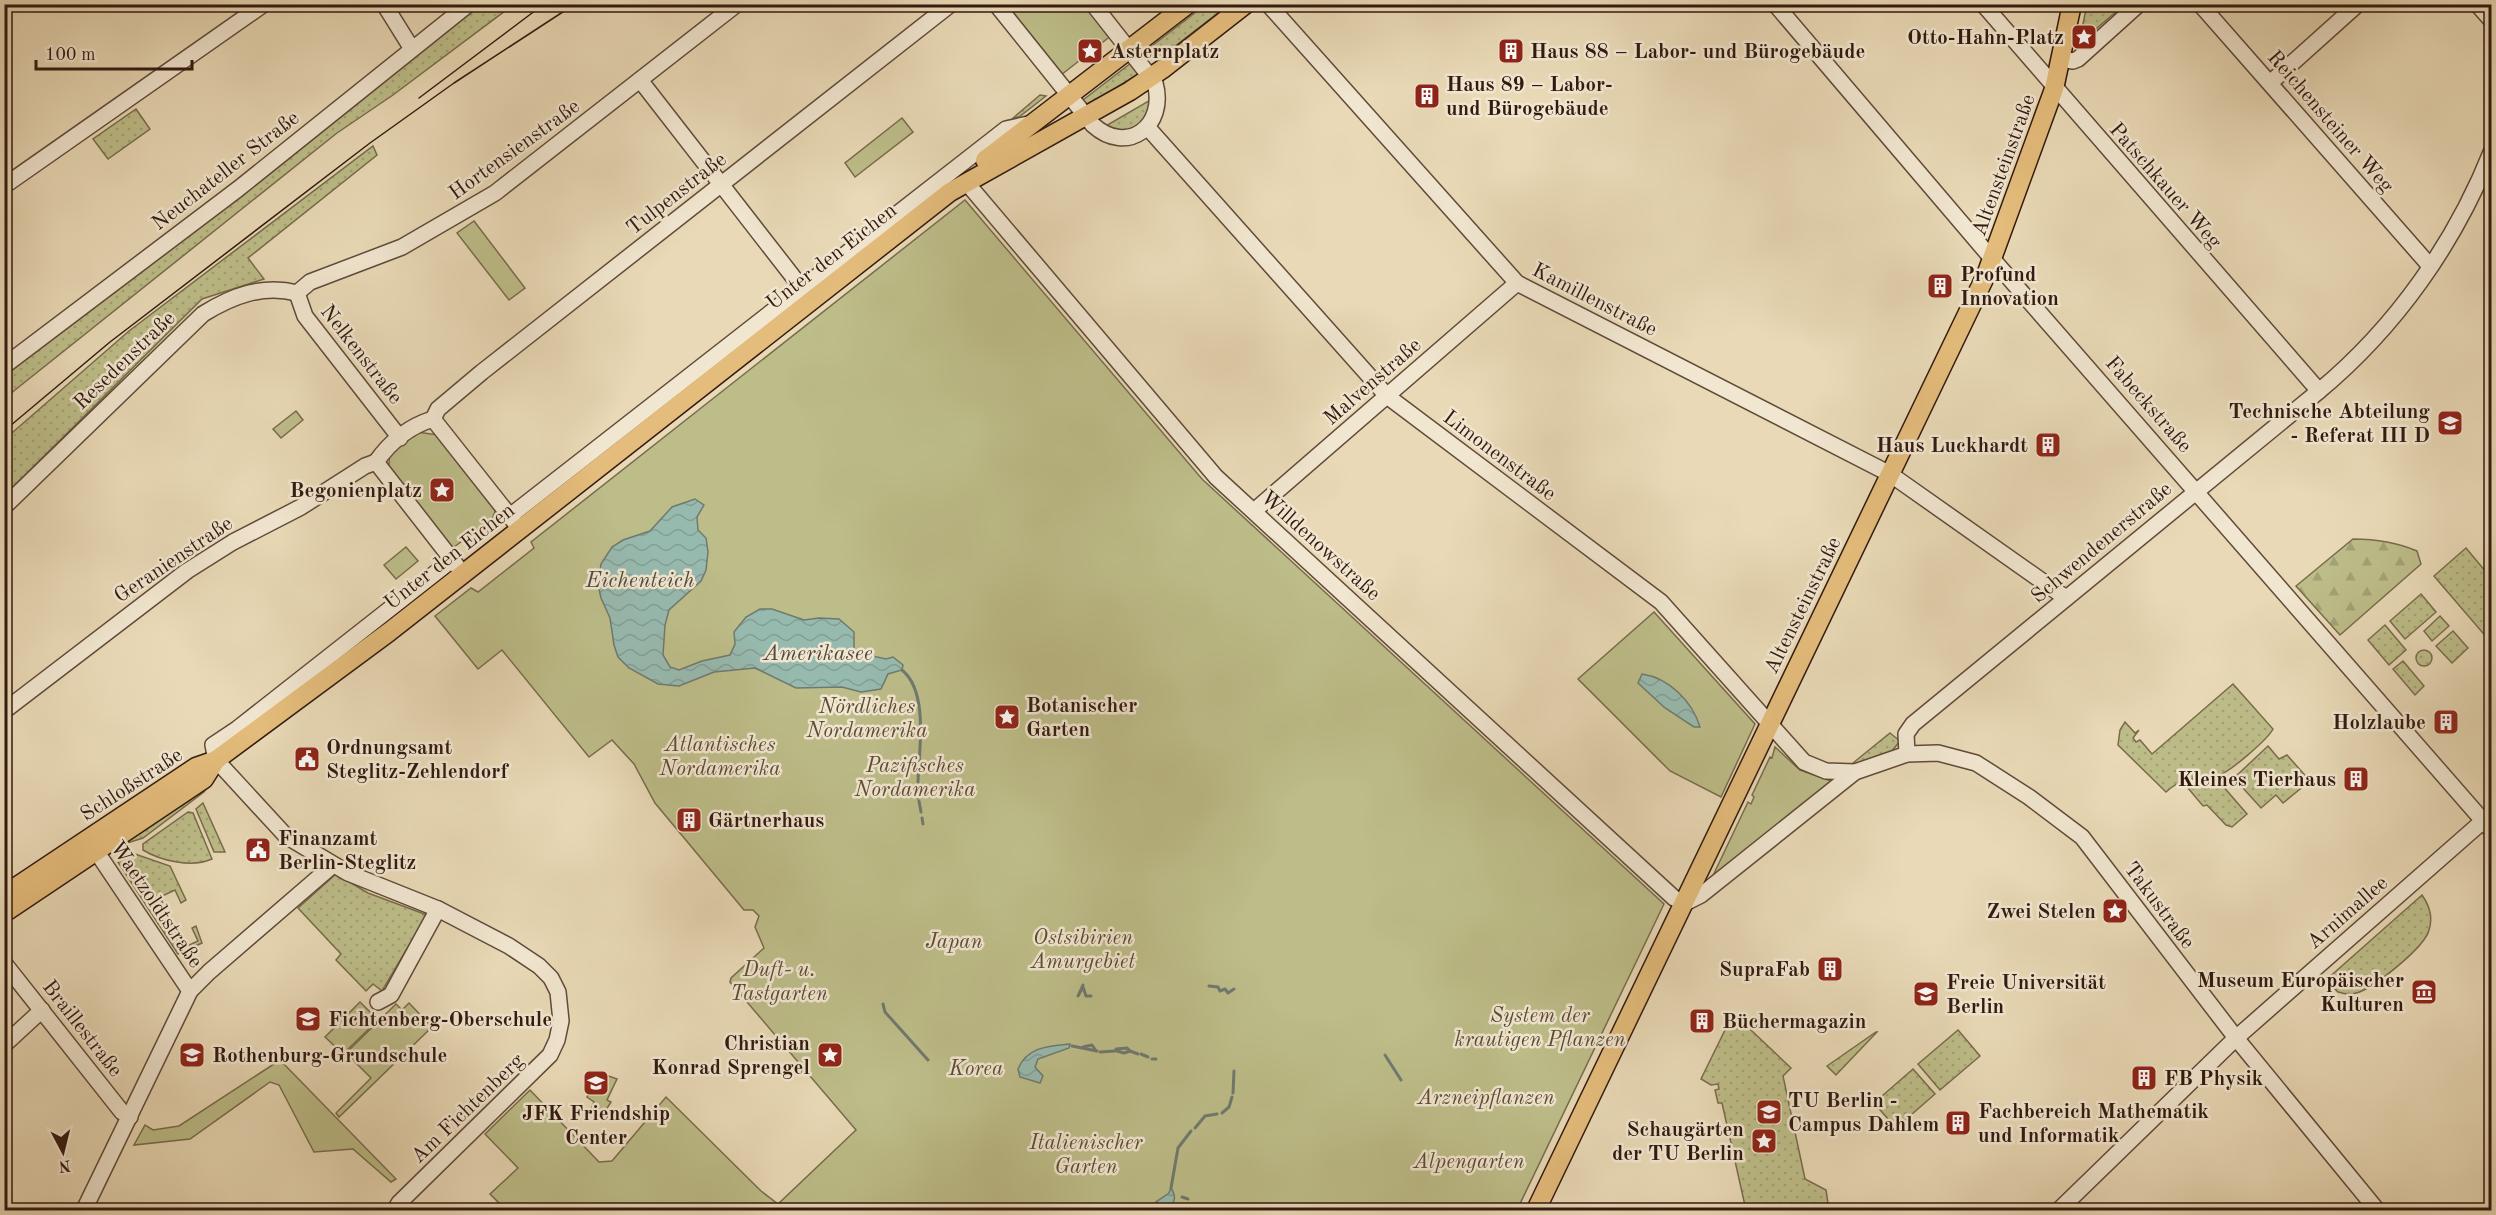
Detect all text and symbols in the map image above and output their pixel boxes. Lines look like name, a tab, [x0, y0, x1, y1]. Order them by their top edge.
place icon: Otto-Hahn-Platz	[2069, 22, 2099, 52]
place label: Otto-Hahn-Platz	[1907, 28, 2064, 49]
scale bar	[36, 33, 192, 71]
place icon: Asternplatz	[1075, 36, 1105, 66]
building icon: Haus 88 – Labor- und Bürogebäude	[1496, 36, 1526, 66]
place label: Asternplatz	[1110, 42, 1219, 63]
place label: Haus 88 – Labor- und Bürogebäude	[1530, 42, 1865, 63]
text: 100 m	[45, 46, 96, 64]
street label: Reichensteiner Weg	[2263, 47, 2397, 198]
place label: Haus 89 – Labor- und Bürogebäude	[1446, 75, 1613, 120]
building icon: Haus 89 – Labor- und Bürogebäude	[1412, 81, 1442, 111]
street label: Altensteinstraße	[1969, 92, 2040, 239]
street label: Hortensienstraße	[446, 96, 584, 205]
street label: Neuchateller Straße	[148, 107, 304, 235]
street label: Patschkauer Weg	[2105, 119, 2225, 253]
street label: Tulpenstraße	[623, 149, 731, 239]
street label: Unter den Eichen	[763, 200, 901, 314]
street label: Kamillenstraße	[1528, 260, 1660, 341]
place label: Profund Innovation	[1960, 265, 2059, 310]
building icon: Profund Innovation	[1925, 271, 1955, 301]
street label: Nelkenstraße	[316, 301, 406, 409]
street label: Resedenstraße	[70, 308, 180, 414]
street label: Malvenstraße	[1320, 335, 1426, 430]
street label: Fabeckstraße	[2101, 353, 2195, 457]
place label: Technische Abteilung - Referat III D	[2228, 402, 2430, 447]
street label: Limonenstraße	[1439, 407, 1559, 505]
school or university icon: Technische Abteilung - Referat III D	[2435, 408, 2465, 438]
building icon: Haus Luckhardt	[2033, 430, 2063, 460]
place label: Haus Luckhardt	[1876, 436, 2028, 457]
place icon: Begonienplatz	[427, 475, 457, 505]
street label: Schwendenerstraße	[2028, 478, 2176, 608]
place label: Begonienplatz	[290, 481, 422, 502]
street label: Willdenowstraße	[1256, 487, 1384, 605]
street label: Unter den Eichen	[381, 500, 519, 614]
street label: Geranienstraße	[111, 513, 237, 608]
street label: Altensteinstraße	[1761, 534, 1846, 677]
water label: Eichenteich	[585, 570, 694, 592]
water label: Amerikasee	[762, 643, 873, 665]
place label: Botanischer Garten	[1026, 696, 1137, 741]
park label: Nördliches Nordamerika	[806, 697, 927, 742]
place icon: Botanischer Garten	[992, 702, 1022, 732]
building icon: Holzlaube	[2431, 707, 2461, 737]
place label: Holzlaube	[2332, 713, 2426, 734]
park label: Atlantisches Nordamerika	[659, 735, 780, 780]
place label: Ordnungsamt Steglitz-Zehlendorf	[326, 738, 509, 783]
public building icon: Ordnungsamt Steglitz-Zehlendorf	[292, 744, 322, 774]
street label: Schloßstraße	[77, 745, 187, 826]
park label: Pazifisches Nordamerika	[854, 756, 975, 801]
building icon: Kleines Tierhaus	[2341, 764, 2371, 794]
place label: Kleines Tierhaus	[2177, 770, 2336, 791]
building icon: Gärtnerhaus	[674, 805, 704, 835]
place label: Gärtnerhaus	[708, 811, 824, 832]
place label: Finanzamt Berlin-Steglitz	[278, 829, 416, 874]
public building icon: Finanzamt Berlin-Steglitz	[243, 835, 273, 865]
street label: Waetzoldtstraße	[106, 838, 206, 972]
street label: Takustraße	[2120, 859, 2198, 953]
street label: Arnimallee	[2304, 873, 2392, 954]
place icon: Zwei Stelen	[2100, 896, 2130, 926]
place label: Zwei Stelen	[1987, 902, 2096, 923]
park label: Ostsibirien Amurgebiet	[1030, 928, 1135, 973]
park label: Japan	[925, 932, 983, 953]
building icon: SupraFab	[1815, 954, 1845, 984]
park label: Duft- u. Tastgarten	[730, 960, 828, 1005]
place label: SupraFab	[1719, 960, 1810, 981]
place label: Museum Europäischer Kulturen	[2197, 971, 2404, 1016]
place label: Freie Universität Berlin	[1946, 973, 2106, 1018]
street label: Braillestraße	[38, 977, 126, 1081]
museum icon: Museum Europäischer Kulturen	[2409, 977, 2439, 1007]
school or university icon: Freie Universität Berlin	[1911, 979, 1941, 1009]
school or university icon: Fichtenberg-Oberschule	[293, 1004, 323, 1034]
park label: System der krautigen Pflanzen	[1454, 1006, 1626, 1051]
building icon: Büchermagazin	[1687, 1006, 1717, 1036]
place label: Fichtenberg-Oberschule	[328, 1010, 552, 1031]
place label: Büchermagazin	[1722, 1012, 1866, 1033]
place label: Christian Konrad Sprengel	[651, 1034, 810, 1079]
school or university icon: Rothenburg-Grundschule	[177, 1040, 207, 1070]
place icon: Christian Konrad Sprengel	[815, 1040, 845, 1070]
place label: Rothenburg-Grundschule	[212, 1046, 447, 1067]
street label: Am Fichtenberg	[408, 1050, 529, 1168]
park label: Korea	[948, 1059, 1003, 1080]
building icon: FB Physik	[2129, 1063, 2159, 1093]
school or university icon: JFK Friendship Center	[581, 1068, 611, 1098]
place label: FB Physik	[2164, 1069, 2264, 1090]
park label: Arzneipflanzen	[1416, 1088, 1555, 1109]
place label: TU Berlin - Campus Dahlem	[1788, 1091, 1940, 1136]
school or university icon: TU Berlin - Campus Dahlem	[1754, 1097, 1784, 1127]
place label: Fachbereich Mathematik und Informatik	[1978, 1102, 2209, 1147]
place label: JFK Friendship Center	[522, 1104, 670, 1149]
building icon: Fachbereich Mathematik und Informatik	[1943, 1108, 1973, 1138]
place label: Schaugärten der TU Berlin	[1612, 1120, 1744, 1165]
north arrow	[33, 1122, 93, 1182]
place icon: Schaugärten der TU Berlin	[1749, 1126, 1779, 1156]
park label: Italienischer Garten	[1028, 1133, 1144, 1178]
park label: Alpengarten	[1412, 1152, 1525, 1173]
text: N	[57, 1156, 72, 1174]

